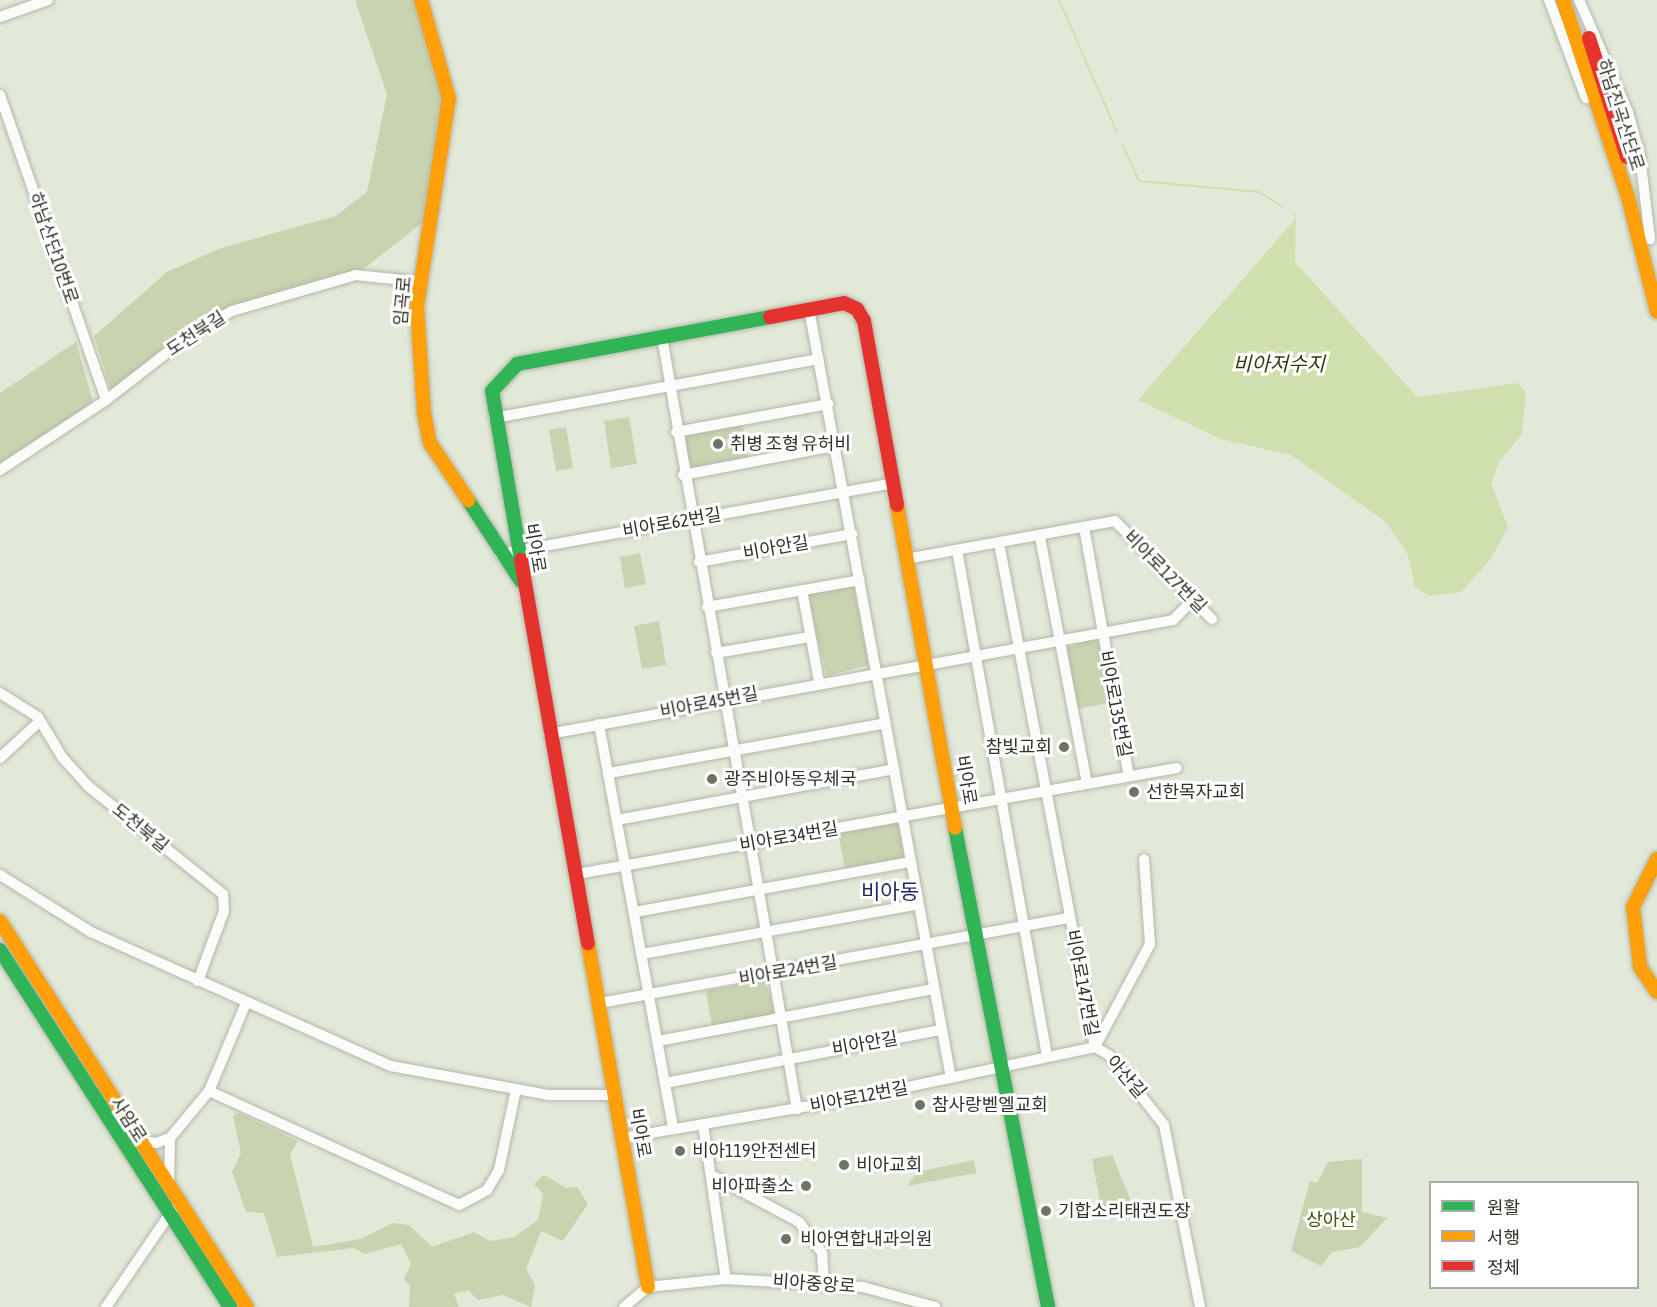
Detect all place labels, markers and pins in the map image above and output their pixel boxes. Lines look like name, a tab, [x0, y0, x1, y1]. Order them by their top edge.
place label: 취병 조형 유허비	[730, 433, 851, 455]
marker: 취병 조형 유허비	[711, 437, 725, 451]
place label: 참빛교회	[986, 736, 1052, 758]
marker: 참빛교회	[1057, 740, 1071, 754]
place label: 광주비아동우체국	[724, 768, 856, 790]
marker: 광주비아동우체국	[705, 772, 719, 786]
place label: 선한목자교회	[1146, 781, 1245, 803]
marker: 선한목자교회	[1127, 785, 1141, 799]
place label: 참사랑벧엘교회	[932, 1094, 1048, 1116]
marker: 참사랑벧엘교회	[913, 1098, 927, 1112]
place label: 비아119안전센터	[692, 1140, 817, 1162]
marker: 비아119안전센터	[673, 1144, 687, 1158]
place label: 비아교회	[856, 1154, 922, 1176]
marker: 비아교회	[837, 1158, 851, 1172]
place label: 비아파출소	[711, 1175, 794, 1197]
marker: 비아파출소	[799, 1179, 813, 1193]
place label: 기합소리태권도장	[1058, 1200, 1190, 1222]
marker: 기합소리태권도장	[1039, 1204, 1053, 1218]
place label: 비아연합내과의원	[800, 1228, 932, 1250]
marker: 비아연합내과의원	[777, 1230, 795, 1248]

